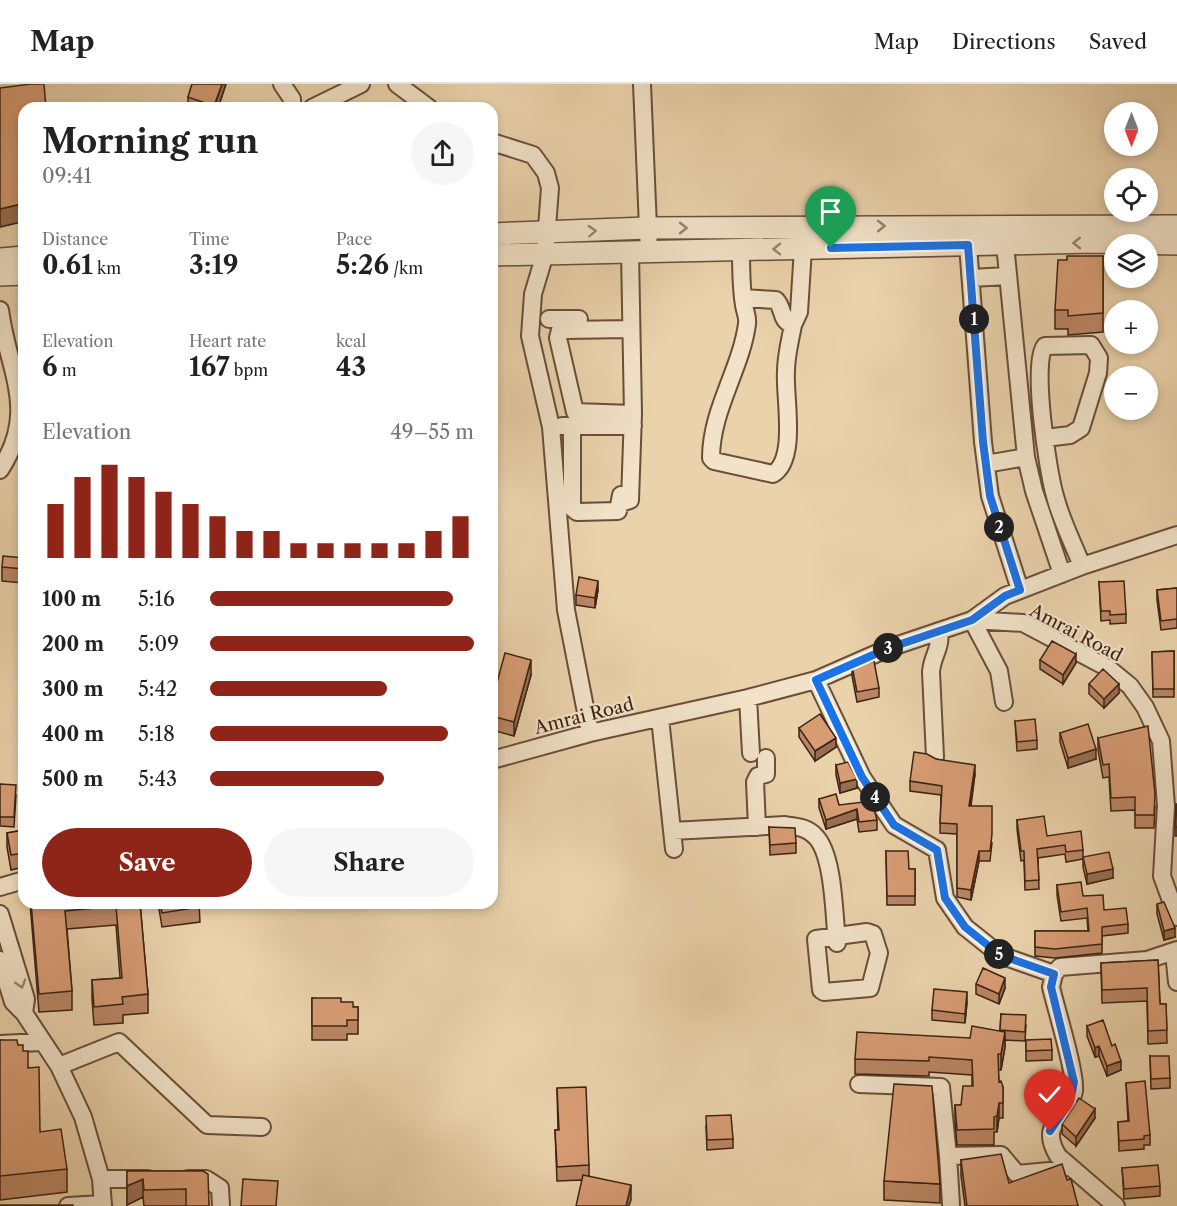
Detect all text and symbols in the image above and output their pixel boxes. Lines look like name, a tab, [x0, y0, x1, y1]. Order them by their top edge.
text: Map	[30, 24, 94, 58]
text: Map	[874, 29, 919, 54]
text: Directions	[952, 29, 1056, 54]
text: Saved	[1089, 29, 1147, 54]
north arrow	[1104, 102, 1158, 156]
map controls	[1104, 102, 1158, 420]
text: Morning run	[42, 121, 258, 162]
button: share	[411, 122, 474, 185]
text: 09:41	[42, 164, 92, 188]
button: locate	[1104, 168, 1158, 222]
pin	[805, 186, 856, 248]
icon: arrive	[814, 195, 847, 228]
one-way arrow	[877, 220, 886, 232]
one-way arrow	[678, 222, 687, 234]
one-way arrow	[588, 224, 597, 237]
text: Distance	[42, 229, 108, 249]
text: Time	[189, 229, 229, 249]
text: Pace	[336, 229, 372, 249]
button: layers	[1104, 234, 1158, 288]
one-way arrow	[1072, 236, 1081, 249]
one-way arrow	[772, 243, 781, 255]
text: 0.61	[42, 249, 93, 281]
text: 3:19	[189, 249, 239, 281]
text: 5:26	[336, 249, 389, 281]
text: km	[93, 258, 121, 278]
text: /km	[389, 258, 423, 278]
button: +	[1104, 300, 1158, 354]
pin: 1	[959, 304, 989, 334]
text: 1	[970, 309, 978, 329]
text: Elevation	[42, 331, 113, 351]
text: Heart rate	[189, 331, 266, 351]
text: kcal	[336, 331, 366, 351]
text: 6	[42, 351, 58, 383]
text: 167	[189, 351, 229, 383]
text: 43	[336, 351, 366, 383]
text: m	[58, 360, 77, 380]
text: bpm	[229, 360, 268, 380]
button: −	[1104, 366, 1158, 420]
text: Elevation	[42, 420, 131, 444]
text: 49–55 m	[390, 420, 474, 444]
pin: 2	[984, 512, 1014, 542]
text: 2	[994, 517, 1004, 537]
text: 100 m	[42, 587, 101, 611]
text: 5:16	[138, 587, 175, 611]
street label: Amrai Road	[1025, 599, 1126, 667]
text: 200 m	[42, 632, 104, 656]
text: 5:09	[138, 632, 179, 656]
pin: 3	[873, 633, 903, 663]
text: 3	[883, 638, 893, 658]
text: 300 m	[42, 677, 104, 701]
text: 5:42	[138, 677, 178, 701]
street label: Amrai Road	[531, 693, 636, 739]
text: 400 m	[42, 722, 104, 746]
text: 5:18	[138, 722, 175, 746]
text: 500 m	[42, 767, 103, 791]
text: 5:43	[138, 767, 177, 791]
pin: 4	[860, 782, 890, 812]
text: 4	[870, 787, 880, 807]
button: Save	[42, 828, 252, 897]
button: Share	[264, 828, 474, 897]
pin: 5	[984, 939, 1014, 969]
text: 5	[995, 944, 1003, 964]
one-way arrow	[14, 978, 26, 989]
pin	[1024, 1069, 1075, 1131]
icon: check	[1033, 1078, 1066, 1111]

